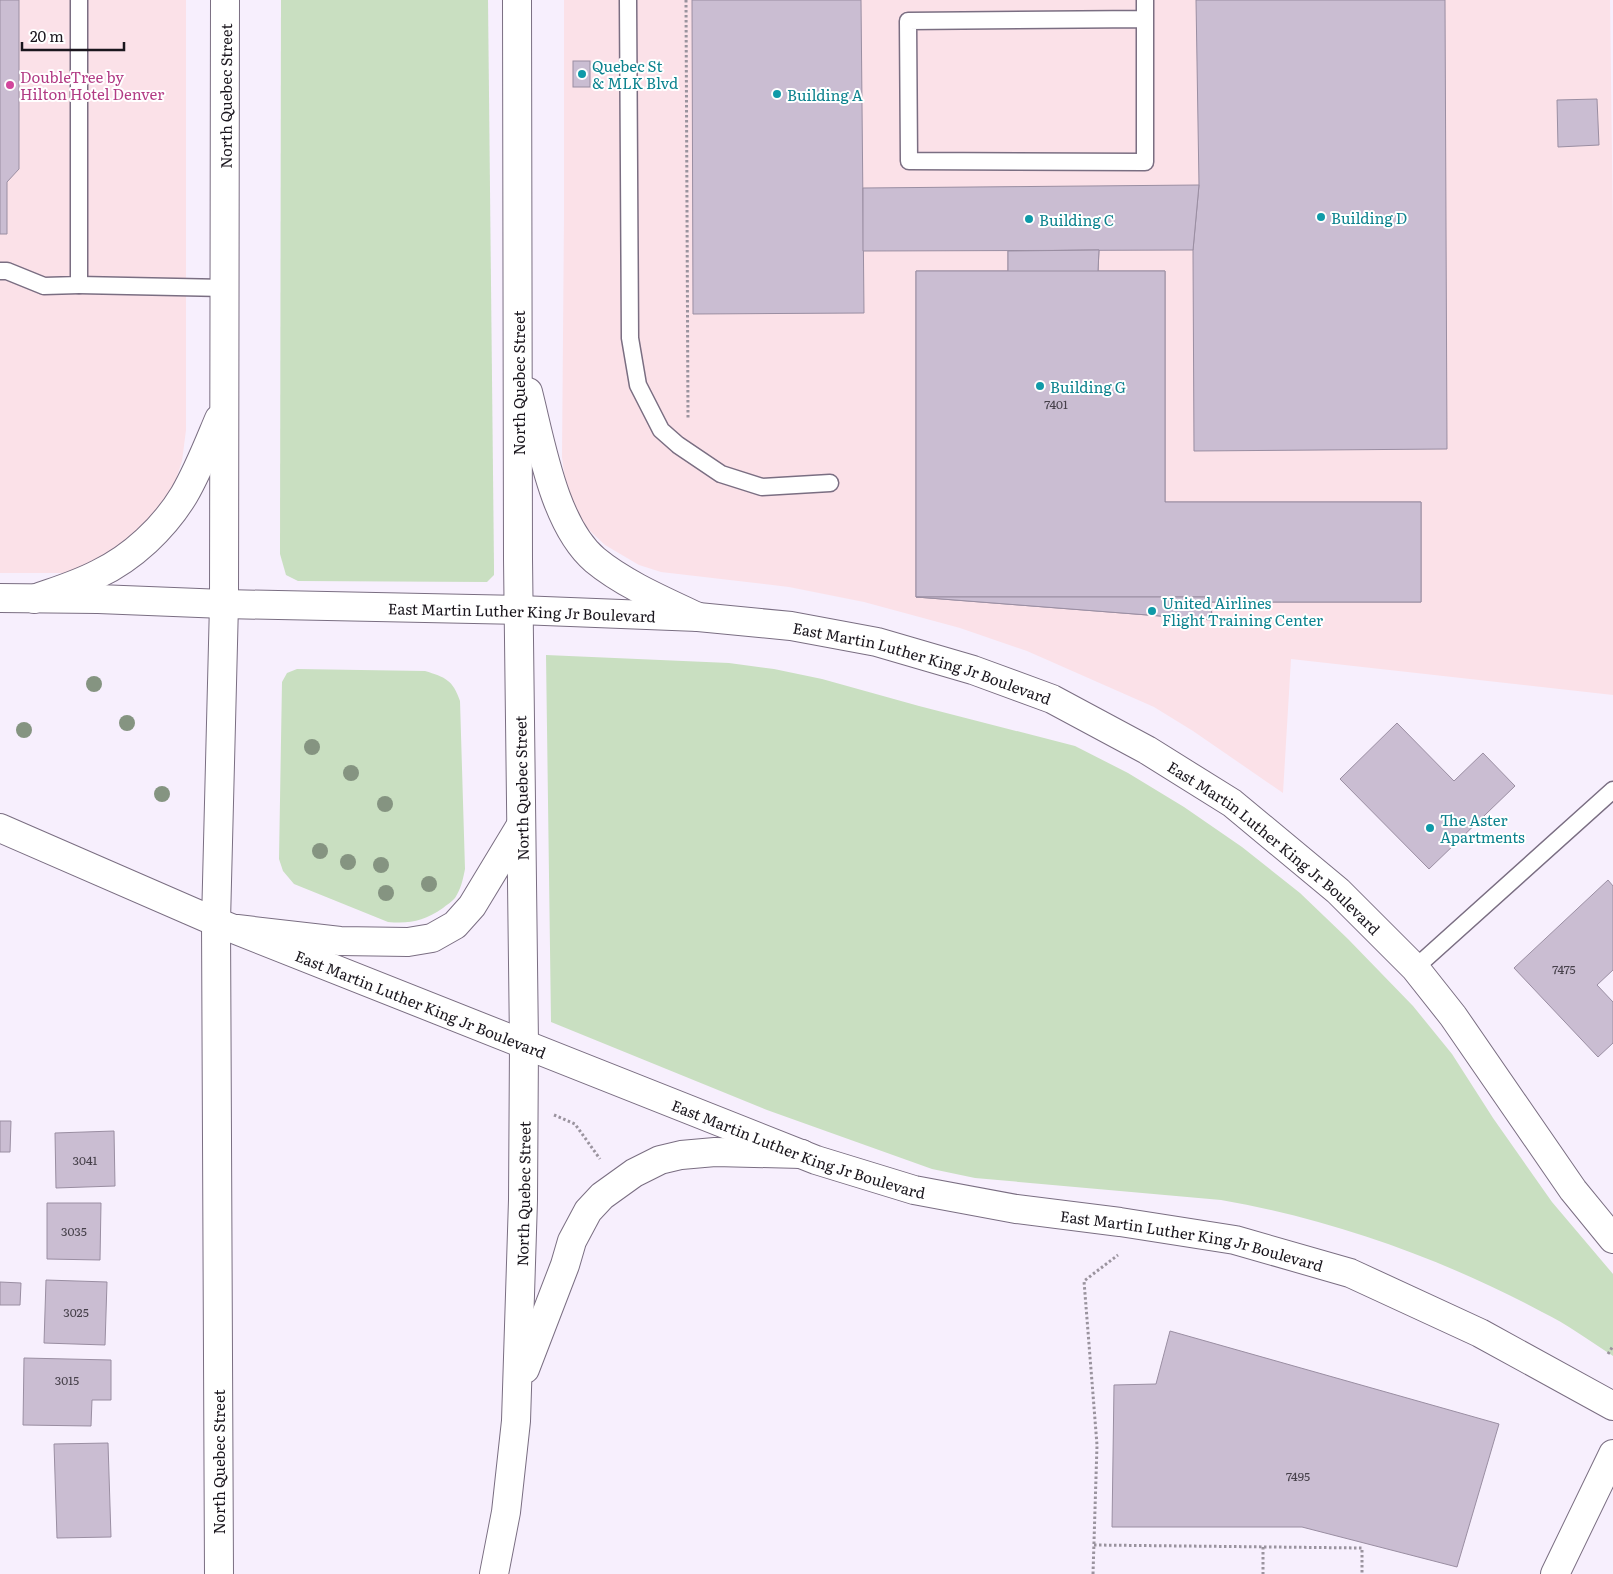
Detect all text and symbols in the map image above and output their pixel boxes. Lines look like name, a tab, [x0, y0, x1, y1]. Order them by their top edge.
scale bar	[22, 20, 125, 52]
street label: North Quebec Street	[213, 23, 236, 169]
text: 20 m	[30, 24, 64, 47]
place label: Quebec St & MLK Blvd	[592, 54, 678, 94]
place label: DoubleTree by Hilton Hotel Denver	[20, 65, 164, 105]
marker: Quebec St & MLK Blvd	[576, 68, 588, 80]
marker: DoubleTree by Hilton Hotel Denver	[4, 79, 16, 91]
place label: Building A	[787, 83, 863, 106]
marker: Building A	[771, 88, 783, 100]
place label: Building D	[1331, 206, 1407, 229]
place label: Building C	[1039, 208, 1114, 231]
marker: Building D	[1315, 211, 1327, 223]
marker: Building C	[1023, 213, 1035, 225]
street label: North Quebec Street	[507, 310, 530, 456]
place label: Building G	[1050, 375, 1126, 398]
marker: Building G	[1034, 380, 1046, 392]
house number: 7401	[1044, 395, 1068, 413]
place label: United Airlines Flight Training Center	[1162, 591, 1323, 631]
street label: East Martin Luther King Jr Boulevard	[388, 596, 656, 627]
marker: United Airlines Flight Training Center	[1146, 605, 1158, 617]
street label: East Martin Luther King Jr Boulevard	[791, 615, 1055, 709]
street label: North Quebec Street	[508, 715, 534, 861]
street label: East Martin Luther King Jr Boulevard	[1164, 754, 1386, 939]
place label: The Aster Apartments	[1440, 808, 1525, 848]
marker: The Aster Apartments	[1424, 822, 1436, 834]
street label: East Martin Luther King Jr Boulevard	[292, 943, 550, 1063]
house number: 7475	[1552, 960, 1576, 978]
street label: East Martin Luther King Jr Boulevard	[669, 1092, 927, 1203]
street label: North Quebec Street	[509, 1121, 535, 1267]
house number: 3041	[73, 1151, 98, 1169]
street label: East Martin Luther King Jr Boulevard	[1059, 1203, 1326, 1276]
house number: 3035	[61, 1222, 87, 1240]
house number: 3025	[63, 1303, 89, 1321]
house number: 3015	[55, 1371, 79, 1389]
street label: North Quebec Street	[207, 1389, 230, 1535]
house number: 7495	[1286, 1467, 1310, 1485]

